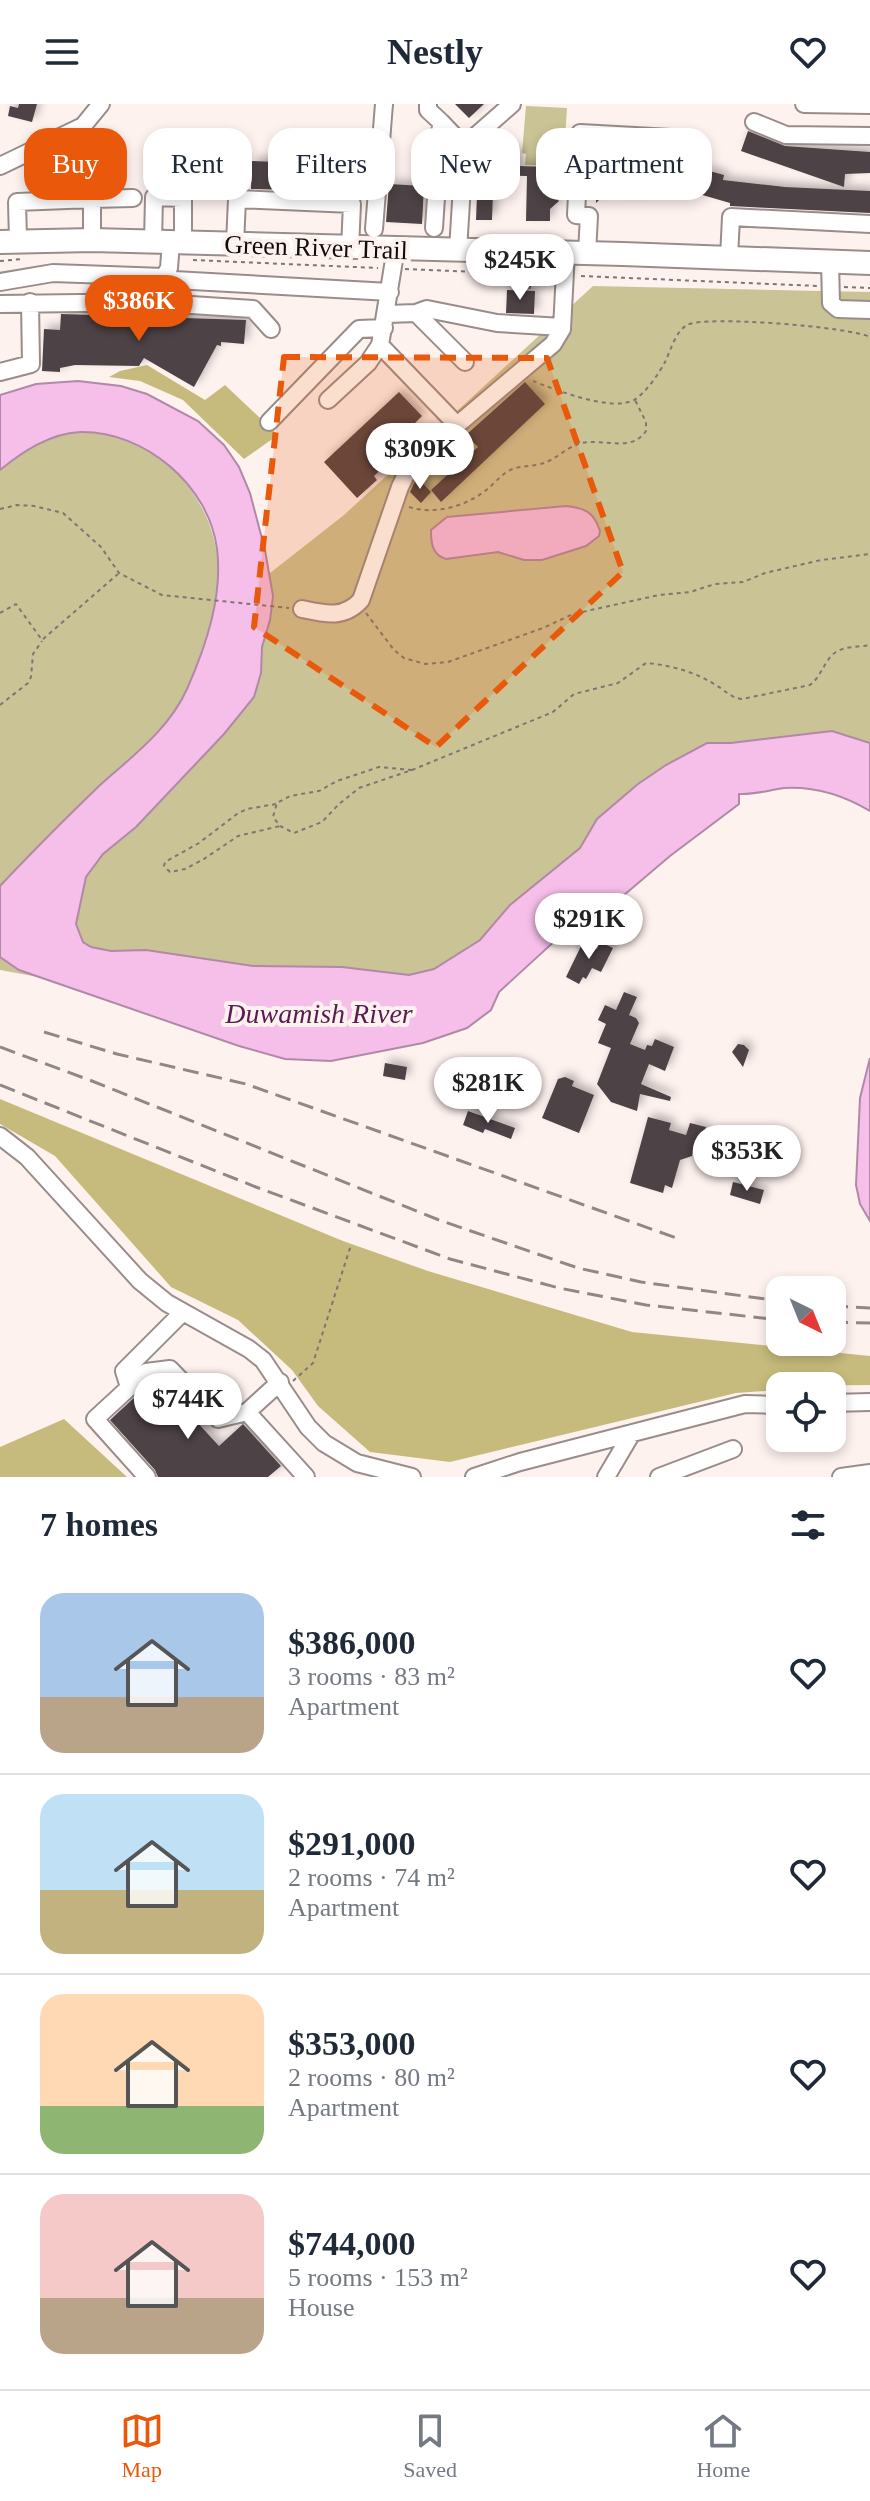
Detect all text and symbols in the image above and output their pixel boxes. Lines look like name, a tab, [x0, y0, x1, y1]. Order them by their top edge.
icon: menu	[40, 30, 84, 74]
icon: heart	[786, 30, 830, 74]
text: Nestly	[387, 32, 483, 72]
chip: Buy	[24, 128, 127, 200]
chip: Rent	[143, 128, 252, 200]
chip: Filters	[268, 128, 395, 200]
chip: New	[411, 128, 520, 200]
chip: Apartment	[536, 128, 712, 200]
street label: Green River Trail	[224, 230, 408, 265]
pin: $245K	[464, 234, 576, 302]
text: $245K	[484, 245, 556, 274]
pin: $386K	[83, 275, 195, 343]
text: $386K	[103, 286, 175, 315]
pin: $309K	[364, 423, 476, 491]
text: $309K	[384, 434, 456, 463]
pin: $291K	[533, 893, 645, 961]
text: $291K	[553, 904, 625, 933]
water label: Duwamish River	[224, 998, 413, 1029]
pin: $281K	[432, 1057, 544, 1125]
text: $281K	[452, 1068, 524, 1097]
pin: $353K	[691, 1125, 803, 1193]
text: $353K	[711, 1136, 783, 1165]
north arrow	[766, 1276, 846, 1356]
map controls	[766, 1276, 846, 1452]
button: locate	[766, 1372, 846, 1452]
pin: $744K	[132, 1373, 244, 1441]
text: $744K	[152, 1384, 224, 1413]
icon: filters	[786, 1503, 830, 1547]
text: 7 homes	[40, 1506, 158, 1543]
text: $386,000	[288, 1624, 416, 1661]
icon: home	[104, 1625, 200, 1721]
icon: heart	[786, 1651, 830, 1695]
text: 3 rooms · 83 m²	[288, 1662, 455, 1691]
text: Apartment	[288, 1692, 399, 1721]
text: $291,000	[288, 1825, 416, 1862]
icon: home	[104, 1826, 200, 1922]
icon: heart	[786, 1852, 830, 1896]
text: 2 rooms · 74 m²	[288, 1863, 455, 1892]
text: Apartment	[288, 1893, 399, 1922]
text: $353,000	[288, 2025, 416, 2062]
icon: home	[104, 2026, 200, 2122]
icon: heart	[786, 2052, 830, 2096]
text: 2 rooms · 80 m²	[288, 2063, 455, 2092]
text: Apartment	[288, 2093, 399, 2122]
text: $744,000	[288, 2225, 416, 2262]
icon: home	[104, 2226, 200, 2322]
icon: heart	[786, 2252, 830, 2296]
text: 5 rooms · 153 m²	[288, 2263, 468, 2292]
text: House	[288, 2293, 354, 2322]
tab: Map	[120, 2409, 164, 2483]
tab: Saved	[403, 2409, 457, 2483]
tab: Home	[696, 2409, 750, 2483]

